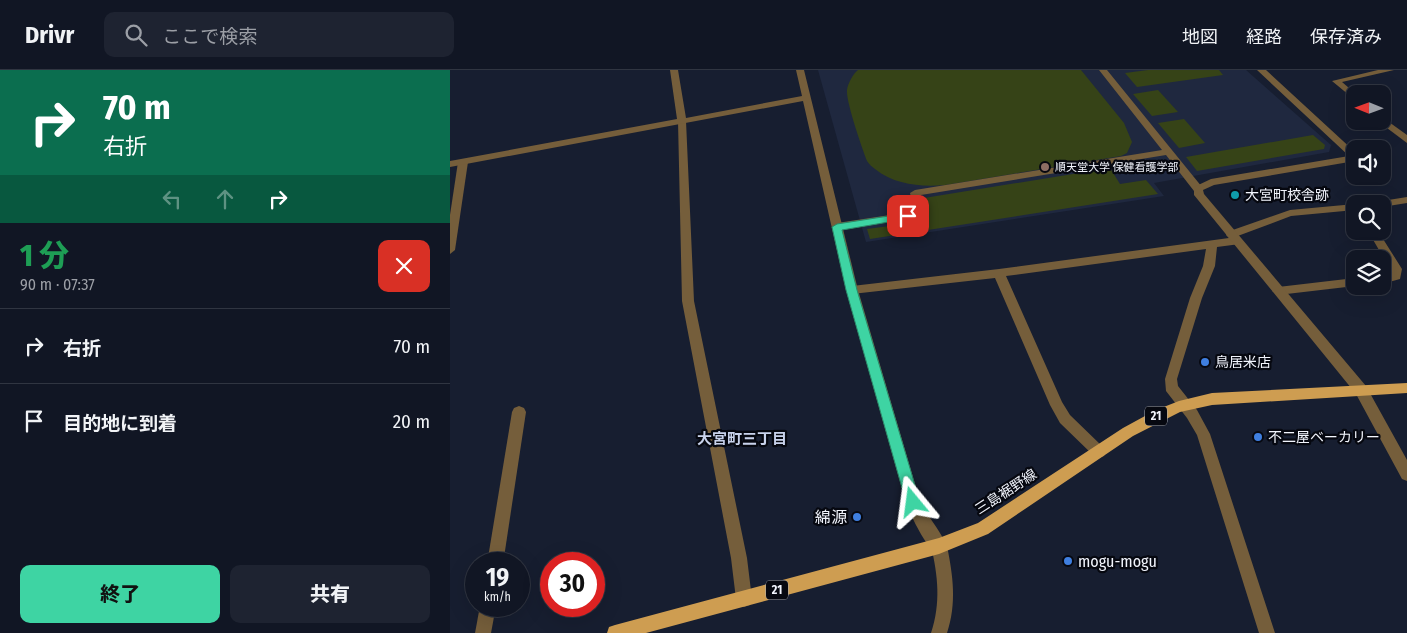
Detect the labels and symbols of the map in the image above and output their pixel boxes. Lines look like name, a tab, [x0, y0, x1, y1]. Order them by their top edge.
north arrow	[1346, 85, 1391, 130]
marker: 順天堂大学 保健看護学部	[1039, 161, 1051, 173]
place label: 順天堂大学 保健看護学部	[1055, 161, 1179, 174]
place label: 大宮町校舎跡	[1245, 187, 1329, 204]
marker: 大宮町校舎跡	[1229, 189, 1241, 201]
pin	[887, 195, 929, 237]
place label: 鳥居米店	[1215, 354, 1271, 371]
marker: 鳥居米店	[1199, 356, 1211, 368]
road number: 21	[1145, 406, 1167, 426]
place label: 不二屋ベーカリー	[1268, 429, 1380, 446]
district label: 大宮町三丁目	[697, 430, 787, 448]
marker: 不二屋ベーカリー	[1252, 431, 1264, 443]
street label: 三島裾野線	[972, 466, 1040, 518]
position arrow	[886, 475, 938, 527]
place label: 綿源	[815, 508, 847, 527]
marker: 綿源	[851, 511, 863, 523]
speed limit sign: 30	[540, 552, 605, 617]
place label: mogu-mogu	[1078, 552, 1157, 571]
marker: mogu-mogu	[1062, 555, 1074, 567]
road number: 21	[766, 580, 788, 600]

